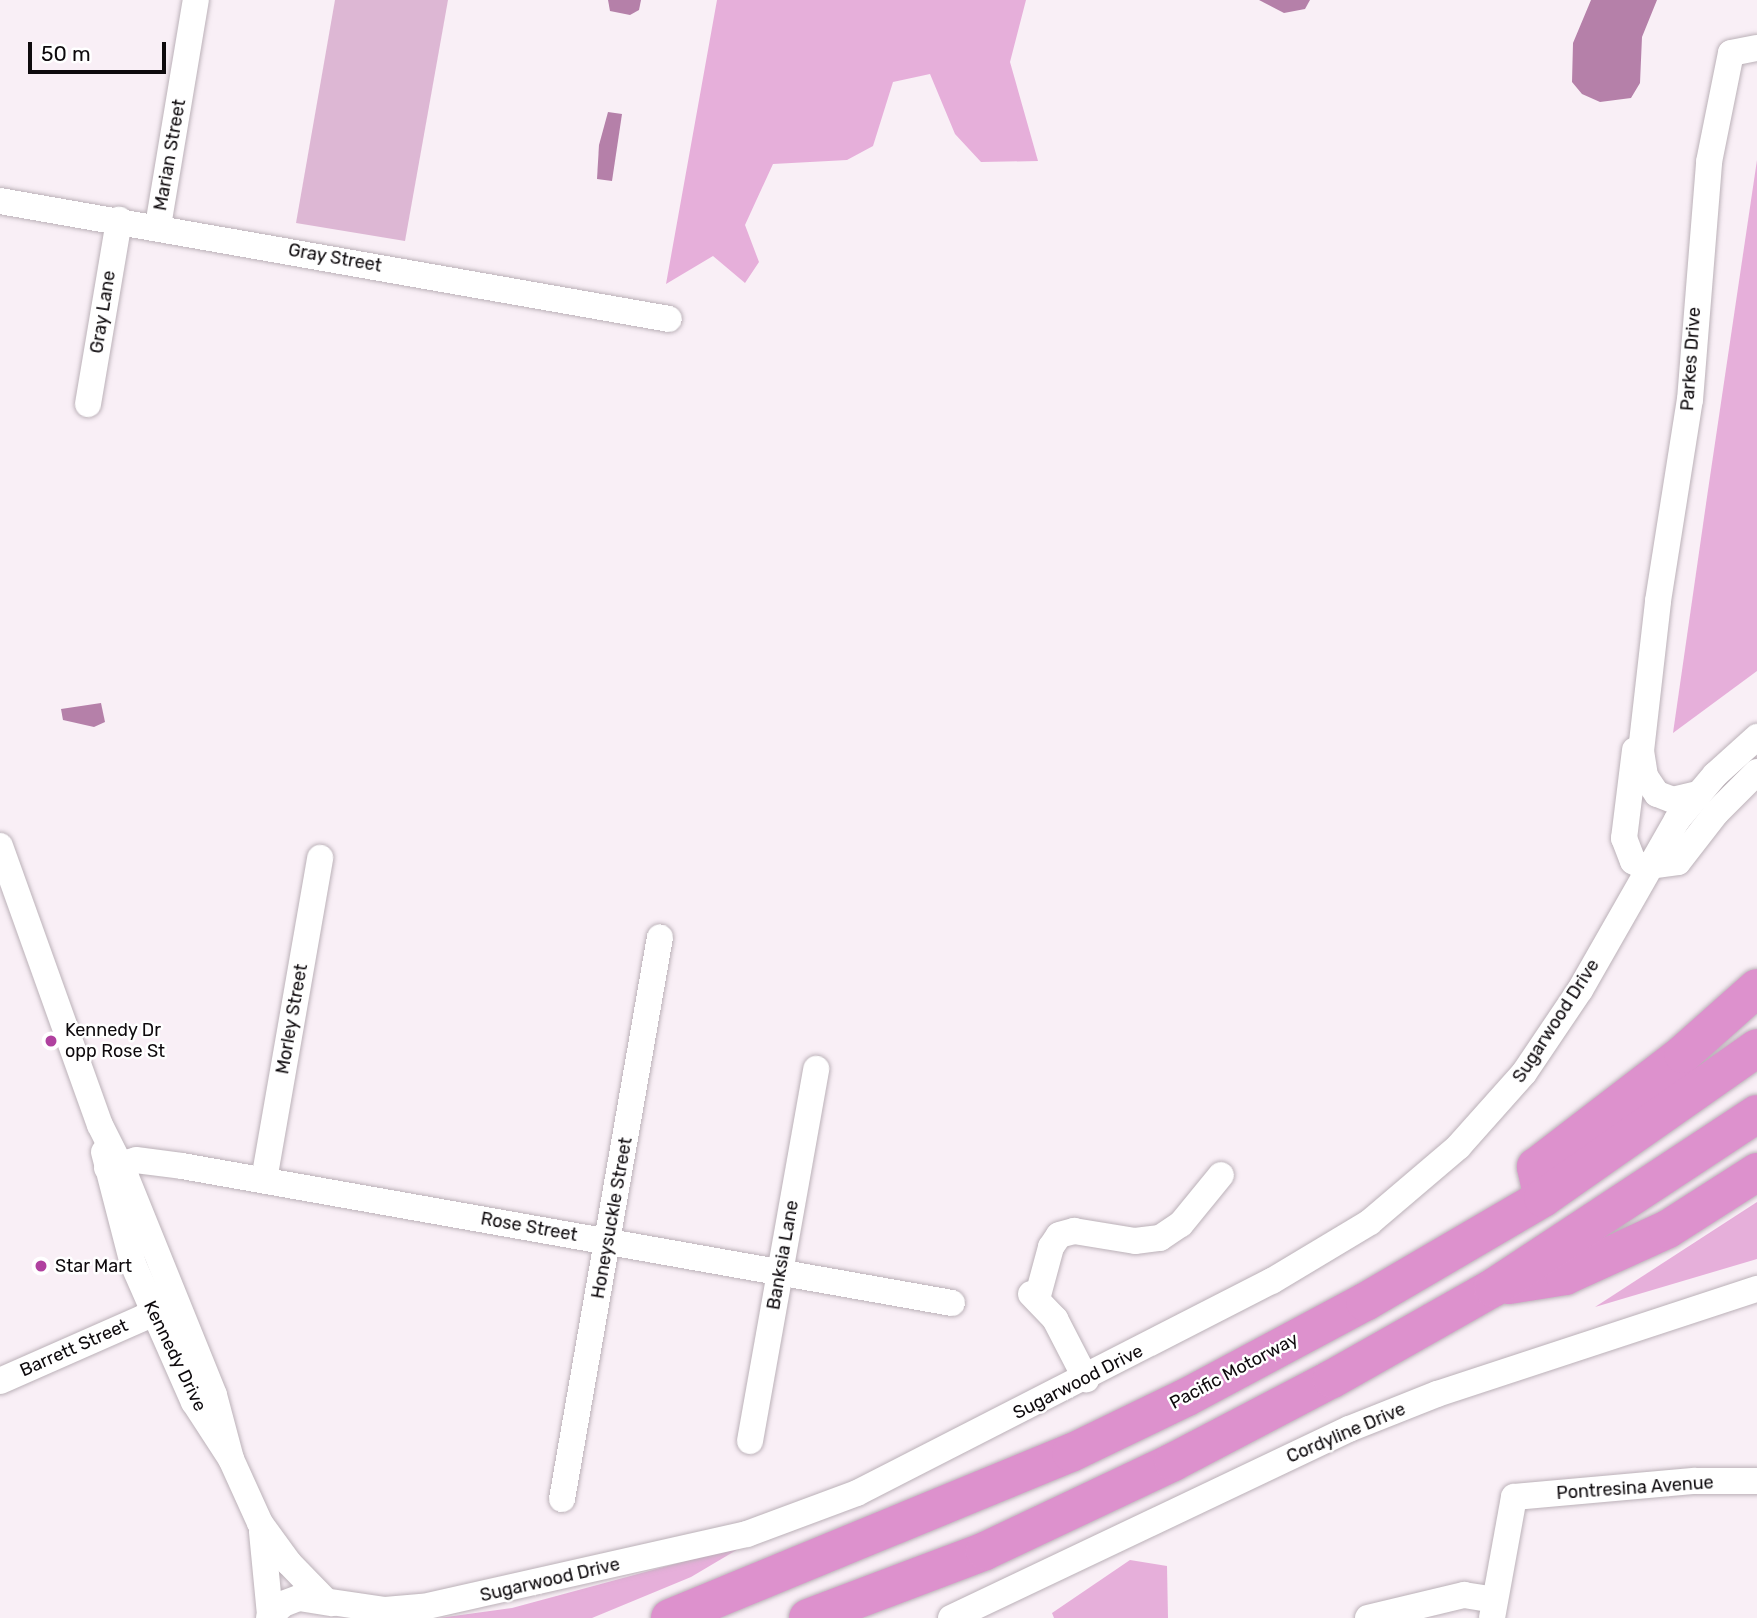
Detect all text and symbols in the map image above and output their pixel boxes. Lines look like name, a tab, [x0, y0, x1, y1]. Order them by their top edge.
scale bar	[32, 28, 170, 72]
text: 50 m	[41, 41, 91, 66]
street label: Marian Street	[150, 98, 190, 212]
street label: Gray Street	[286, 239, 384, 277]
street label: Gray Lane	[86, 269, 120, 355]
street label: Parkes Drive	[1677, 306, 1705, 412]
street label: Sugarwood Drive	[1508, 955, 1604, 1087]
street label: Morley Street	[272, 962, 312, 1076]
place label: Kennedy Dr opp Rose St	[65, 1020, 165, 1062]
marker: Kennedy Dr opp Rose St	[43, 1033, 59, 1049]
street label: Honeysuckle Street	[587, 1136, 637, 1300]
street label: Banksia Lane	[763, 1199, 803, 1311]
street label: Rose Street	[479, 1208, 579, 1246]
place label: Star Mart	[55, 1255, 133, 1277]
marker: Star Mart	[33, 1258, 49, 1274]
street label: Kennedy Drive	[139, 1297, 211, 1415]
street label: Barrett Street	[17, 1315, 131, 1381]
street label: Pacific Motorway	[1166, 1328, 1302, 1414]
street label: Sugarwood Drive	[1009, 1340, 1147, 1424]
street label: Cordyline Drive	[1283, 1398, 1409, 1468]
street label: Pontresina Avenue	[1555, 1472, 1715, 1504]
street label: Sugarwood Drive	[478, 1553, 622, 1607]

